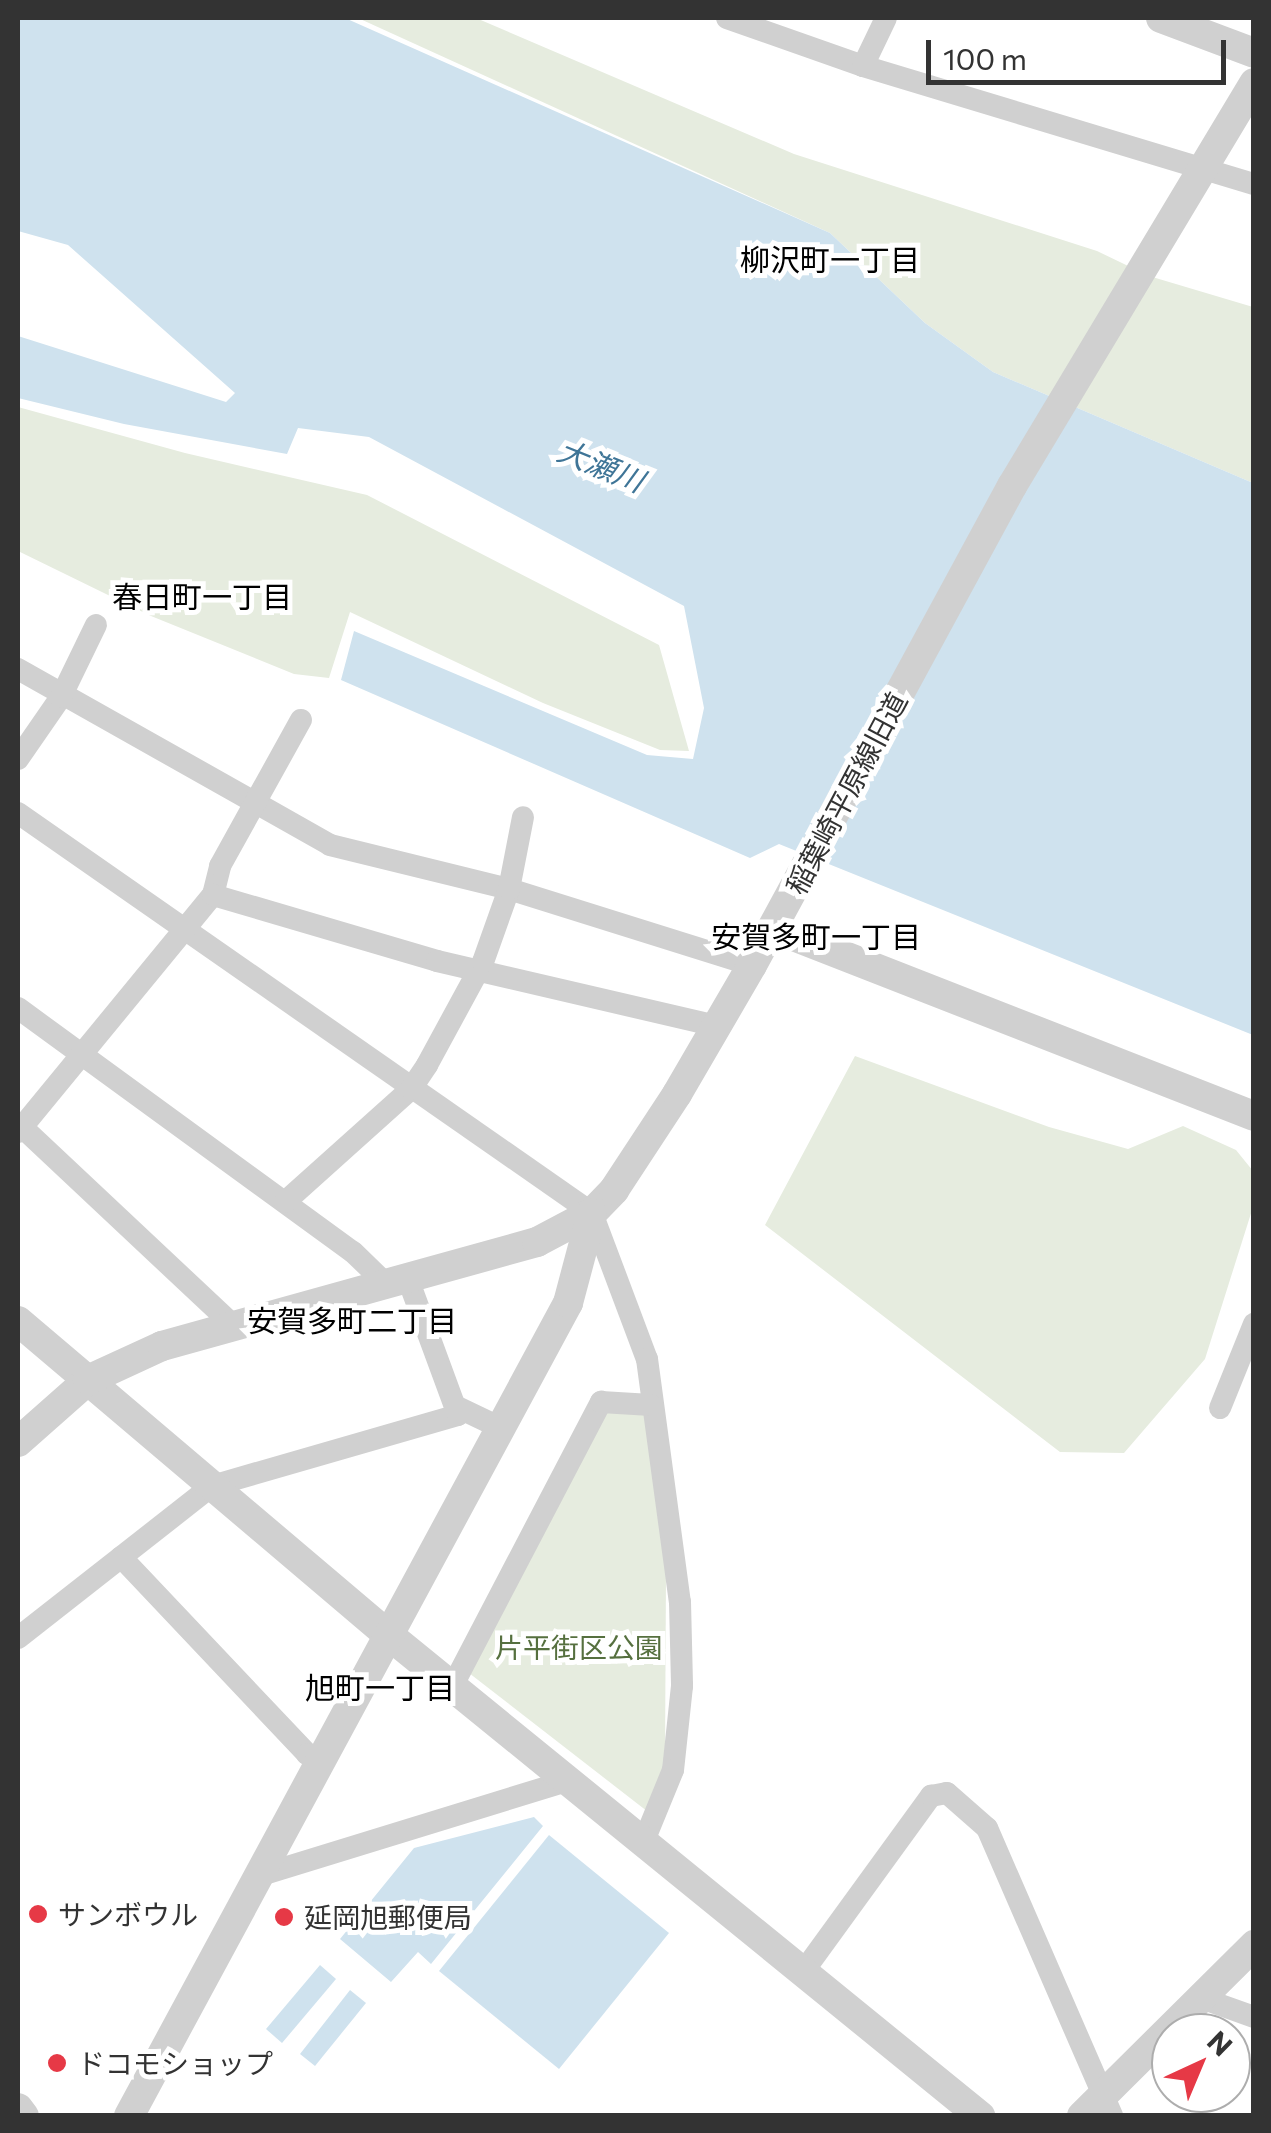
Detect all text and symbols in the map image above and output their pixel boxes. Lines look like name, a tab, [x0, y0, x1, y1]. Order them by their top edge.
scale bar	[931, 20, 1231, 82]
text: 100 m	[943, 39, 1027, 76]
district label: 柳沢町一丁目	[740, 241, 920, 277]
water label: 大瀬川	[553, 431, 649, 499]
district label: 春日町一丁目	[112, 578, 292, 614]
street label: 稲葉崎平原線旧道	[779, 686, 913, 900]
district label: 安賀多町一丁目	[711, 918, 921, 954]
district label: 安賀多町二丁目	[247, 1302, 457, 1338]
park label: 片平街区公園	[495, 1630, 663, 1664]
district label: 旭町一丁目	[305, 1669, 455, 1705]
place label: サンボウル	[58, 1897, 198, 1931]
place label: 延岡旭郵便局	[304, 1900, 472, 1934]
marker: サンボウル	[27, 1903, 49, 1925]
marker: 延岡旭郵便局	[273, 1906, 295, 1928]
north arrow	[1151, 2013, 1251, 2113]
text: N	[1201, 2023, 1240, 2062]
place label: ドコモショップ	[77, 2046, 273, 2080]
marker: ドコモショップ	[46, 2052, 68, 2074]

